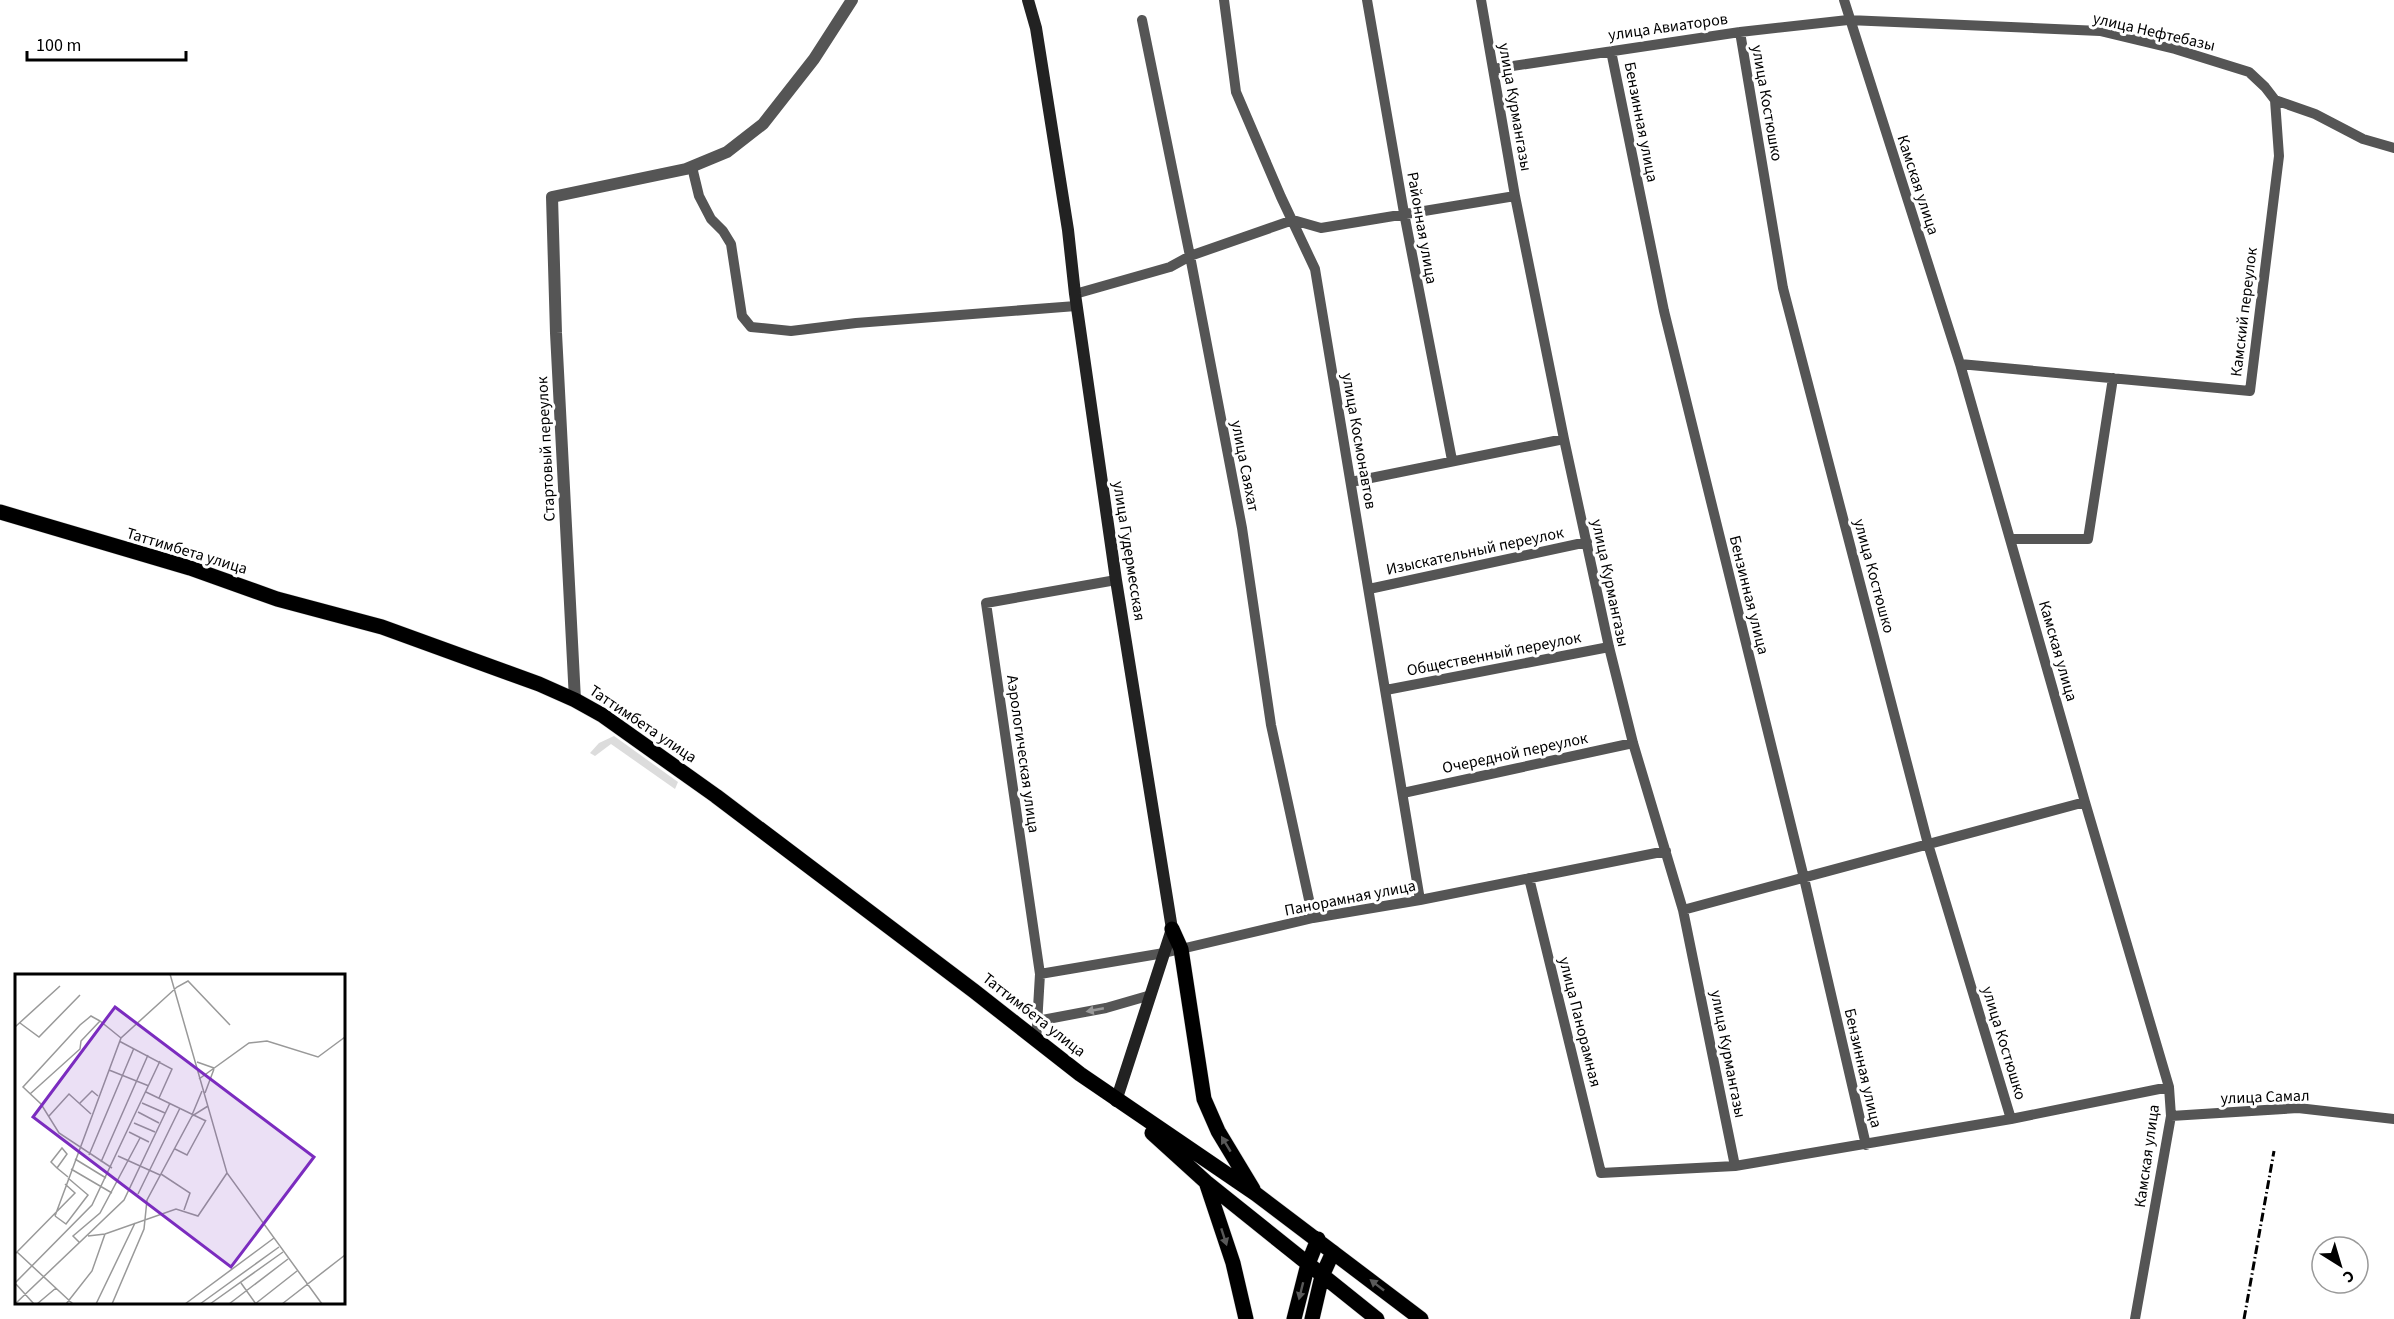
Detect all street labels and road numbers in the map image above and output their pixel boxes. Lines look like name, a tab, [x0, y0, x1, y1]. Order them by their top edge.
street label: улица Нефтебазы	[2091, 7, 2217, 57]
street label: улица Авиаторов	[1607, 8, 1729, 46]
street label: улица Курмангазы	[1493, 41, 1537, 173]
street label: улица Костюшко	[1746, 43, 1788, 163]
street label: Бензинная улица	[1619, 60, 1663, 184]
street label: Камская улица	[1891, 132, 1945, 238]
street label: Районная улица	[1401, 170, 1443, 286]
street label: Камский переулок	[2225, 246, 2263, 378]
street label: улица Космонавтов	[1336, 371, 1382, 511]
street label: Стартовый переулок	[531, 376, 561, 522]
street label: улица Саяхат	[1225, 418, 1265, 514]
street label: улица Гудермесская	[1107, 479, 1151, 623]
street label: улица Костюшко	[1848, 516, 1900, 636]
street label: улица Курмангазы	[1586, 517, 1634, 649]
street label: Изыскательный переулок	[1384, 521, 1566, 581]
street label: Таттимбета улица	[124, 522, 250, 580]
street label: Бензинная улица	[1724, 533, 1774, 657]
street label: Камская улица	[2033, 598, 2083, 704]
street label: Общественный переулок	[1405, 626, 1583, 682]
street label: Аэрологическая улица	[1001, 674, 1045, 834]
street label: Таттимбета улица	[585, 680, 701, 768]
street label: Очередной переулок	[1440, 727, 1590, 779]
street label: Панорамная улица	[1282, 874, 1418, 922]
street label: улица Панорамная	[1553, 955, 1607, 1089]
street label: Таттимбета улица	[978, 968, 1090, 1062]
street label: улица Костюшко	[1976, 984, 2032, 1102]
street label: улица Курмангазы	[1705, 988, 1751, 1120]
street label: Бензинная улица	[1839, 1006, 1887, 1130]
street label: улица Самал	[2220, 1084, 2310, 1110]
street label: Камская улица	[2129, 1103, 2165, 1209]

